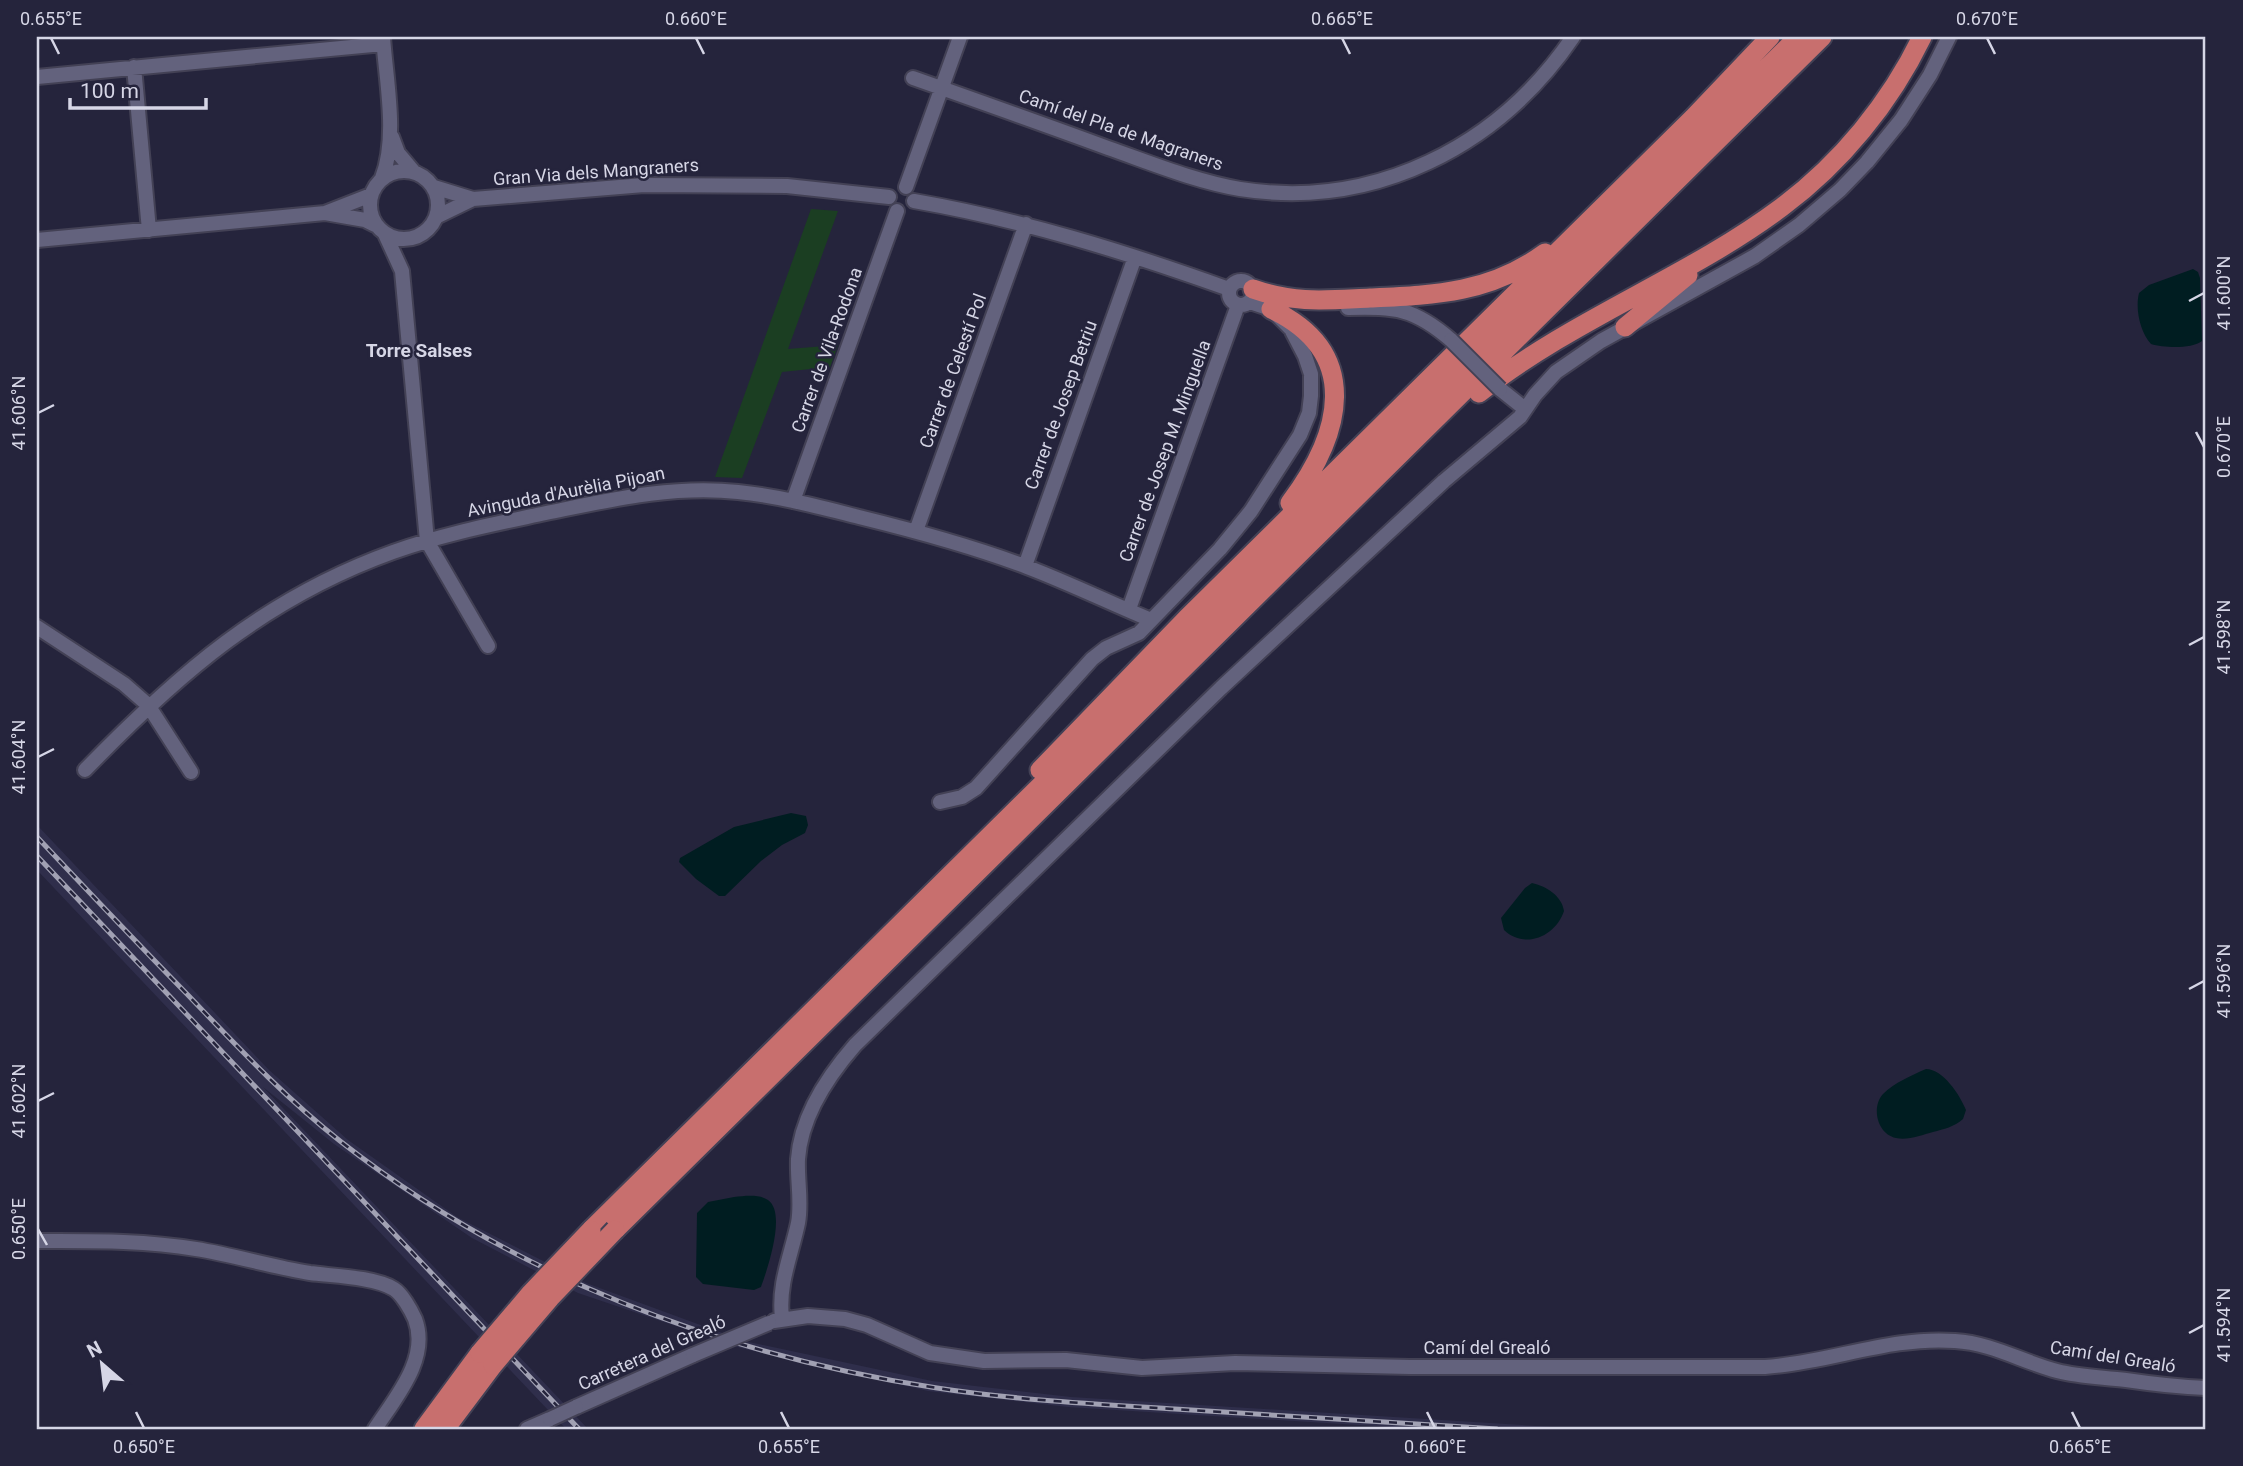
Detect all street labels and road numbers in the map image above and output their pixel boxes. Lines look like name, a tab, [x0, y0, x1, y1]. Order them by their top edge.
street label: Camí del Pla de Magraners	[1016, 85, 1226, 174]
street label: Gran Via dels Mangraners	[492, 154, 700, 189]
street label: Carrer de Vila-Rodona	[787, 264, 866, 435]
street label: Carrer de Celestí Pol	[915, 291, 990, 451]
street label: Carrer de Josep Betriu	[1020, 317, 1101, 492]
street label: Carrer de Josep M. Minguella	[1115, 337, 1214, 565]
street label: Avinguda d'Aurèlia Pijoan	[465, 462, 667, 521]
street label: Carretera del Grealó	[575, 1311, 729, 1395]
street label: Camí del Grealó	[2049, 1336, 2177, 1377]
street label: Camí del Grealó	[1424, 1337, 1550, 1358]

